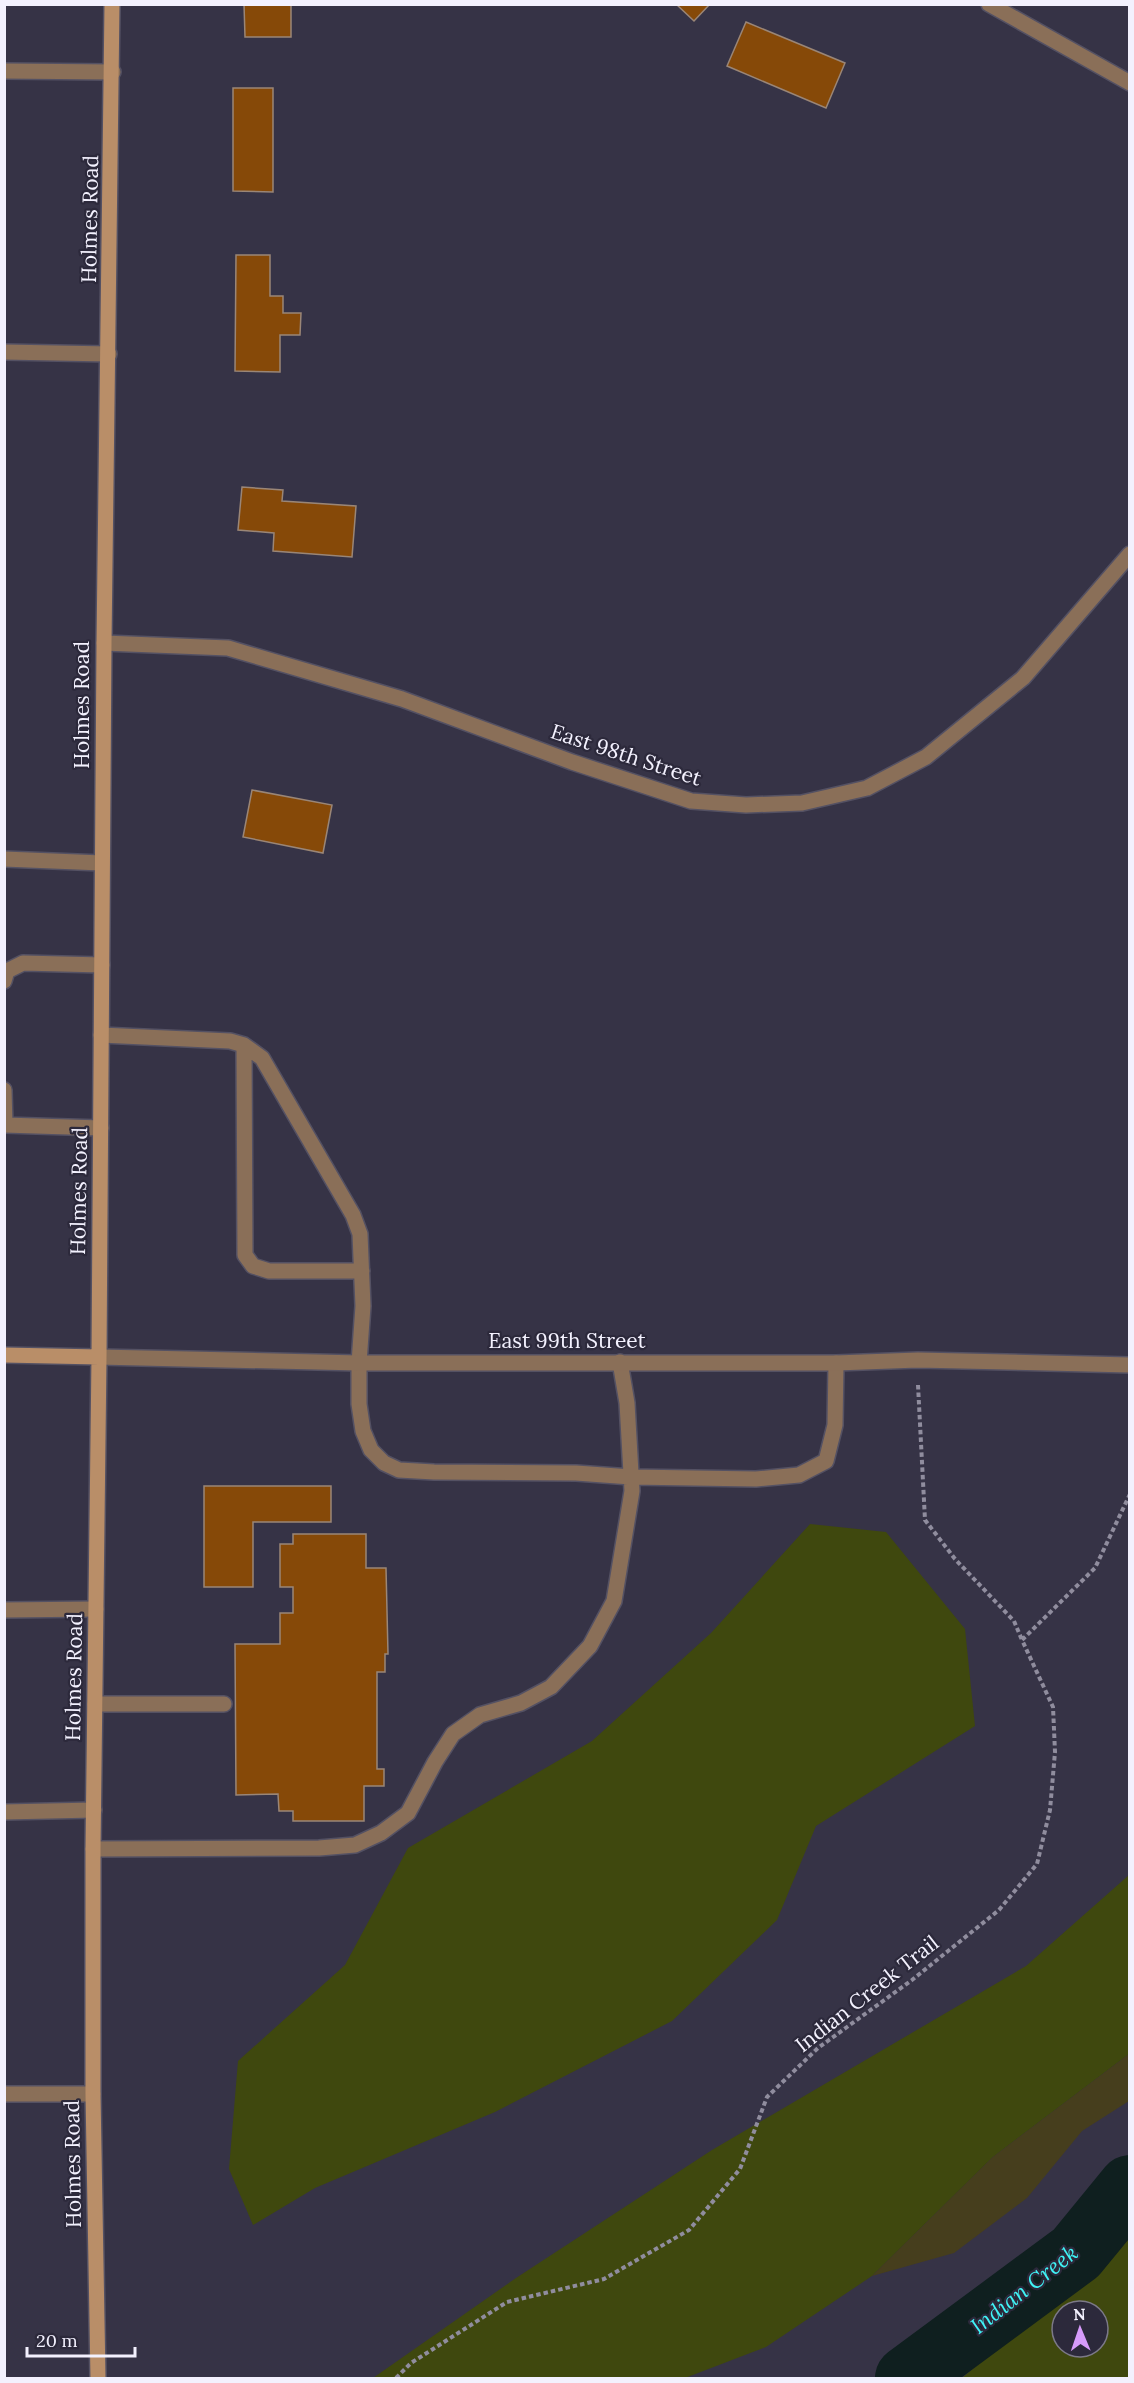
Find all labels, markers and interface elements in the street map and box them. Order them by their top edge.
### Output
street label: Holmes Road [75,155,104,283]
street label: Holmes Road [68,641,95,769]
street label: East 98th Street [547,717,706,792]
street label: Holmes Road [64,1127,93,1255]
street label: East 99th Street [488,1327,647,1354]
street label: Holmes Road [59,1613,88,1741]
street label: Indian Creek Trail [790,1929,944,2058]
street label: Holmes Road [58,2100,87,2228]
water label: Indian Creek [965,2238,1083,2340]
north arrow [1050,2299,1110,2359]
text: N [1073,2304,1086,2324]
scale bar [27,2320,135,2358]
text: 20 m [36,2329,78,2352]

